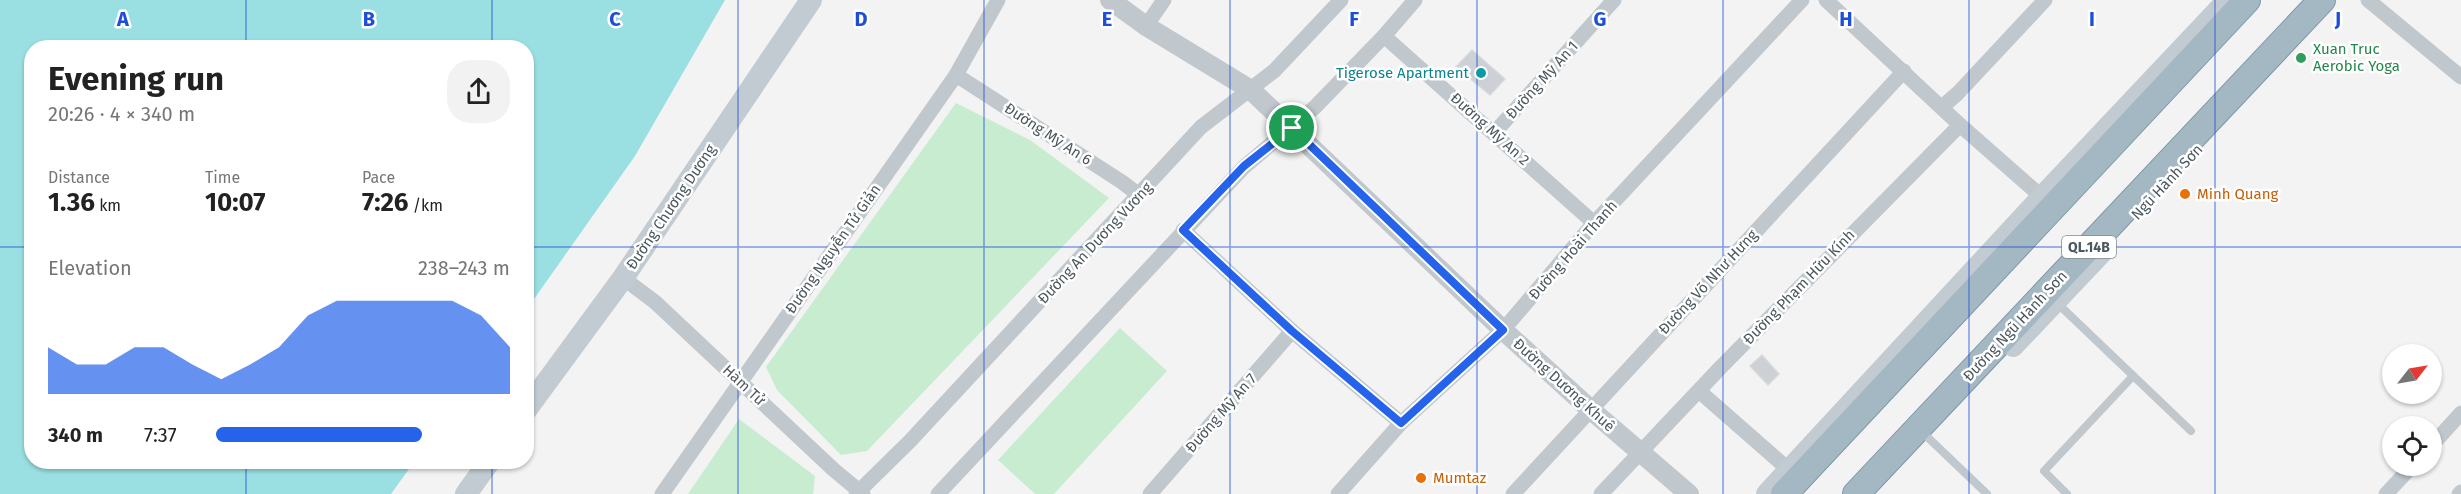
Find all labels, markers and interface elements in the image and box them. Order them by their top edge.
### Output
text: A [116,7,130,31]
text: B [363,7,375,31]
text: C [609,7,621,31]
text: D [854,7,868,31]
text: E [1102,7,1112,31]
text: F [1349,7,1359,31]
text: G [1594,7,1606,31]
text: H [1839,7,1853,31]
text: I [2089,7,2095,31]
text: J [2334,7,2341,31]
street label: Đường Mỹ An 1 [1502,37,1582,123]
place label: Xuan Truc Aerobic Yoga [2313,40,2400,75]
marker: Xuan Truc Aerobic Yoga [2294,51,2308,65]
text: Evening run [48,59,224,99]
button: share [447,60,510,123]
place label: Tigerose Apartment [1336,64,1470,82]
marker: Tigerose Apartment [1474,66,1488,80]
street label: Đường Mỹ An 2 [1447,89,1533,169]
street label: Đường Mỹ An 6 [1001,99,1095,169]
text: 20:26 · 4 × 340 m [48,102,195,126]
pin [1266,102,1317,153]
icon: arrive [1275,111,1308,144]
street label: Đường Chương Dương [622,141,720,273]
street label: Ngũ Hành Sơn [2128,141,2206,223]
text: Distance [48,168,110,187]
text: Time [205,168,240,187]
text: Pace [362,168,395,187]
street label: Đường An Dương Vương [1034,178,1156,307]
street label: Đường Nguyễn Tử Giản [782,181,884,317]
place label: Minh Quang [2197,185,2279,203]
text: 1.36 [48,187,95,218]
text: 10:07 [205,187,265,218]
text: 7:26 [362,187,409,218]
marker: Minh Quang [2178,187,2192,201]
text: km [95,196,121,215]
text: /km [409,196,443,215]
street label: Đường Hoài Thanh [1525,197,1621,303]
street label: Đường Võ Như Hưng [1655,226,1761,338]
street label: Đường Phạm Hữu Kính [1739,226,1859,348]
road number: QL.14B [2062,236,2116,258]
text: Elevation [48,256,132,280]
text: 238–243 m [418,256,510,280]
street label: Đường Ngũ Hành Sơn [1959,267,2071,385]
street label: Đường Dương Khuê [1510,335,1618,435]
north arrow [2382,344,2442,404]
map controls [2382,344,2442,476]
street label: Hàm Tử [719,361,770,410]
street label: Đường Mỹ An 7 [1182,369,1261,456]
button: locate [2382,416,2442,476]
text: 340 m [48,423,103,447]
text: 7:37 [144,423,177,447]
place label: Mumtaz [1433,469,1487,487]
marker: Mumtaz [1414,471,1428,485]

